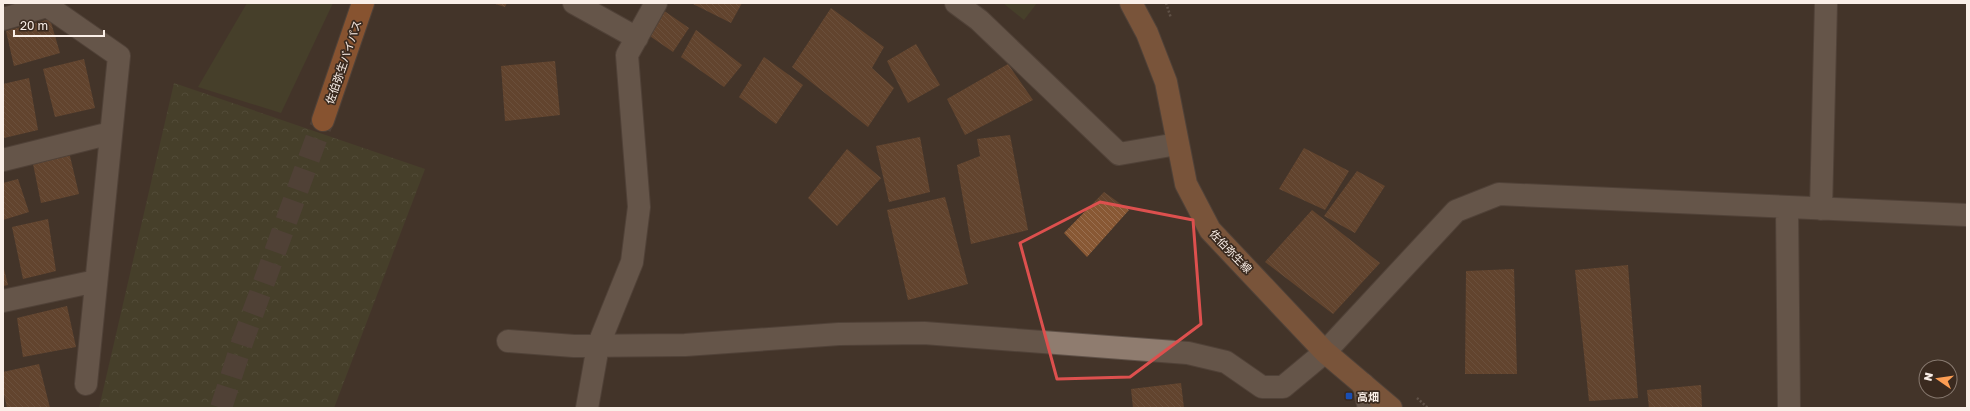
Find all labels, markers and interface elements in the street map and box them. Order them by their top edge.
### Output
scale bar [14,12,104,38]
text: 20 m [20,18,48,33]
street label: 佐伯弥生バイパス [323,18,363,106]
street label: 佐伯弥生線 [1207,227,1255,275]
north arrow [1918,359,1958,399]
text: N [1920,371,1935,382]
place label: 高畑 [1357,390,1379,403]
marker: 高畑 [1344,391,1354,401]

